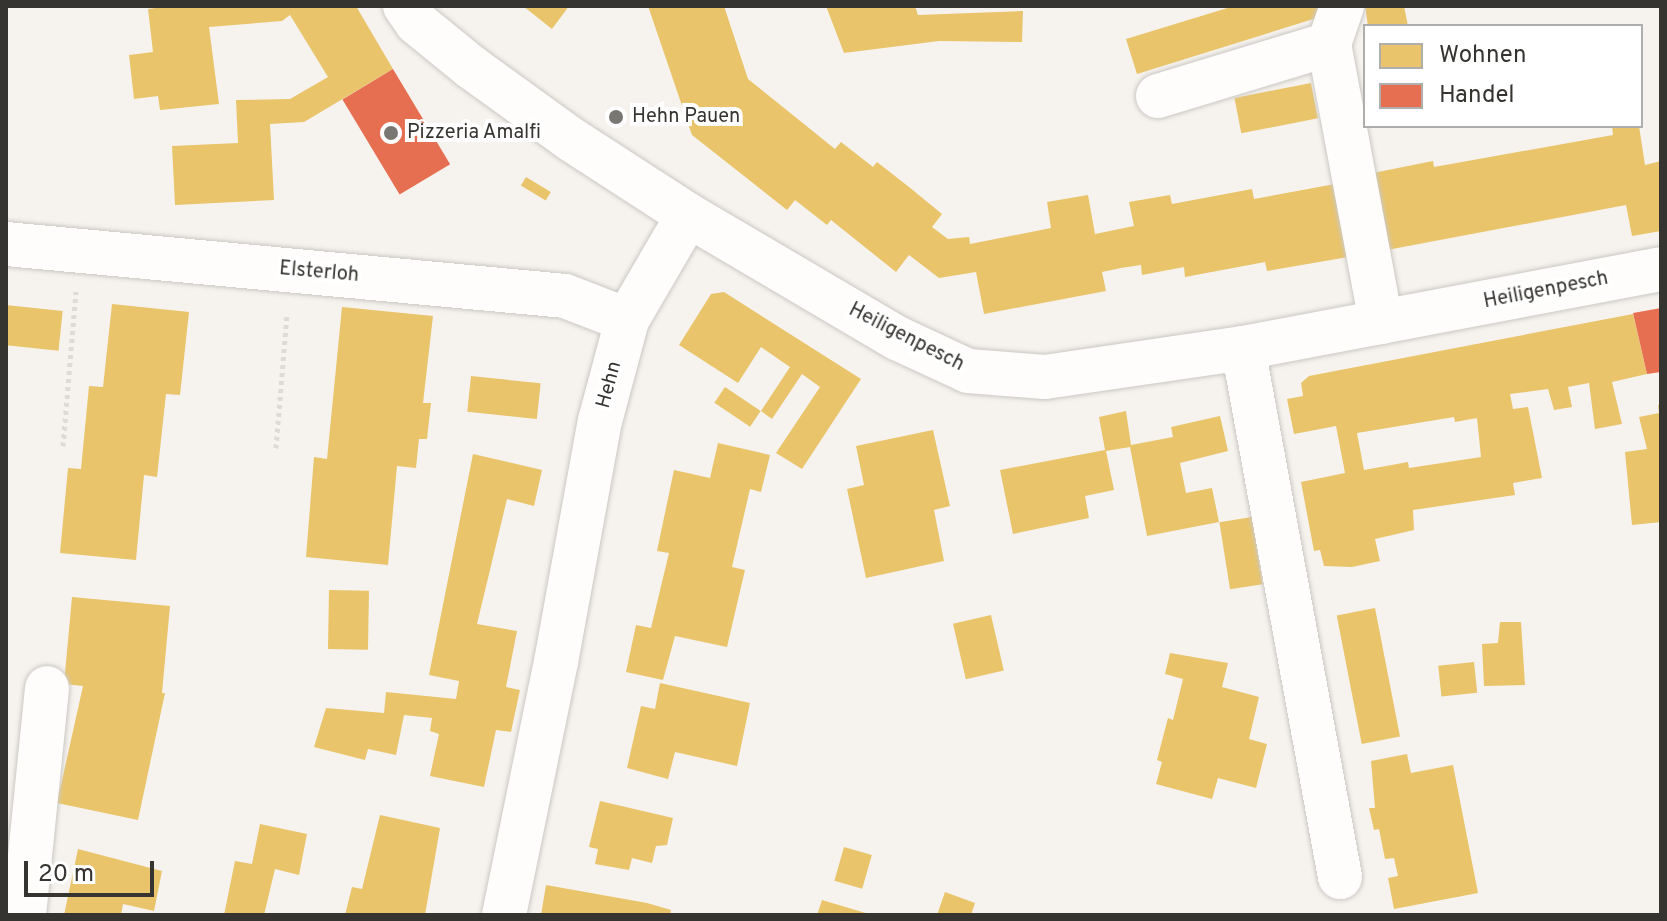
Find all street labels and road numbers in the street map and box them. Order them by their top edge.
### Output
street label: Elsterloh [278,258,360,288]
street label: Heiligenpesch [1482,267,1610,315]
street label: Heiligenpesch [844,299,968,377]
street label: Hehn [592,359,628,411]

